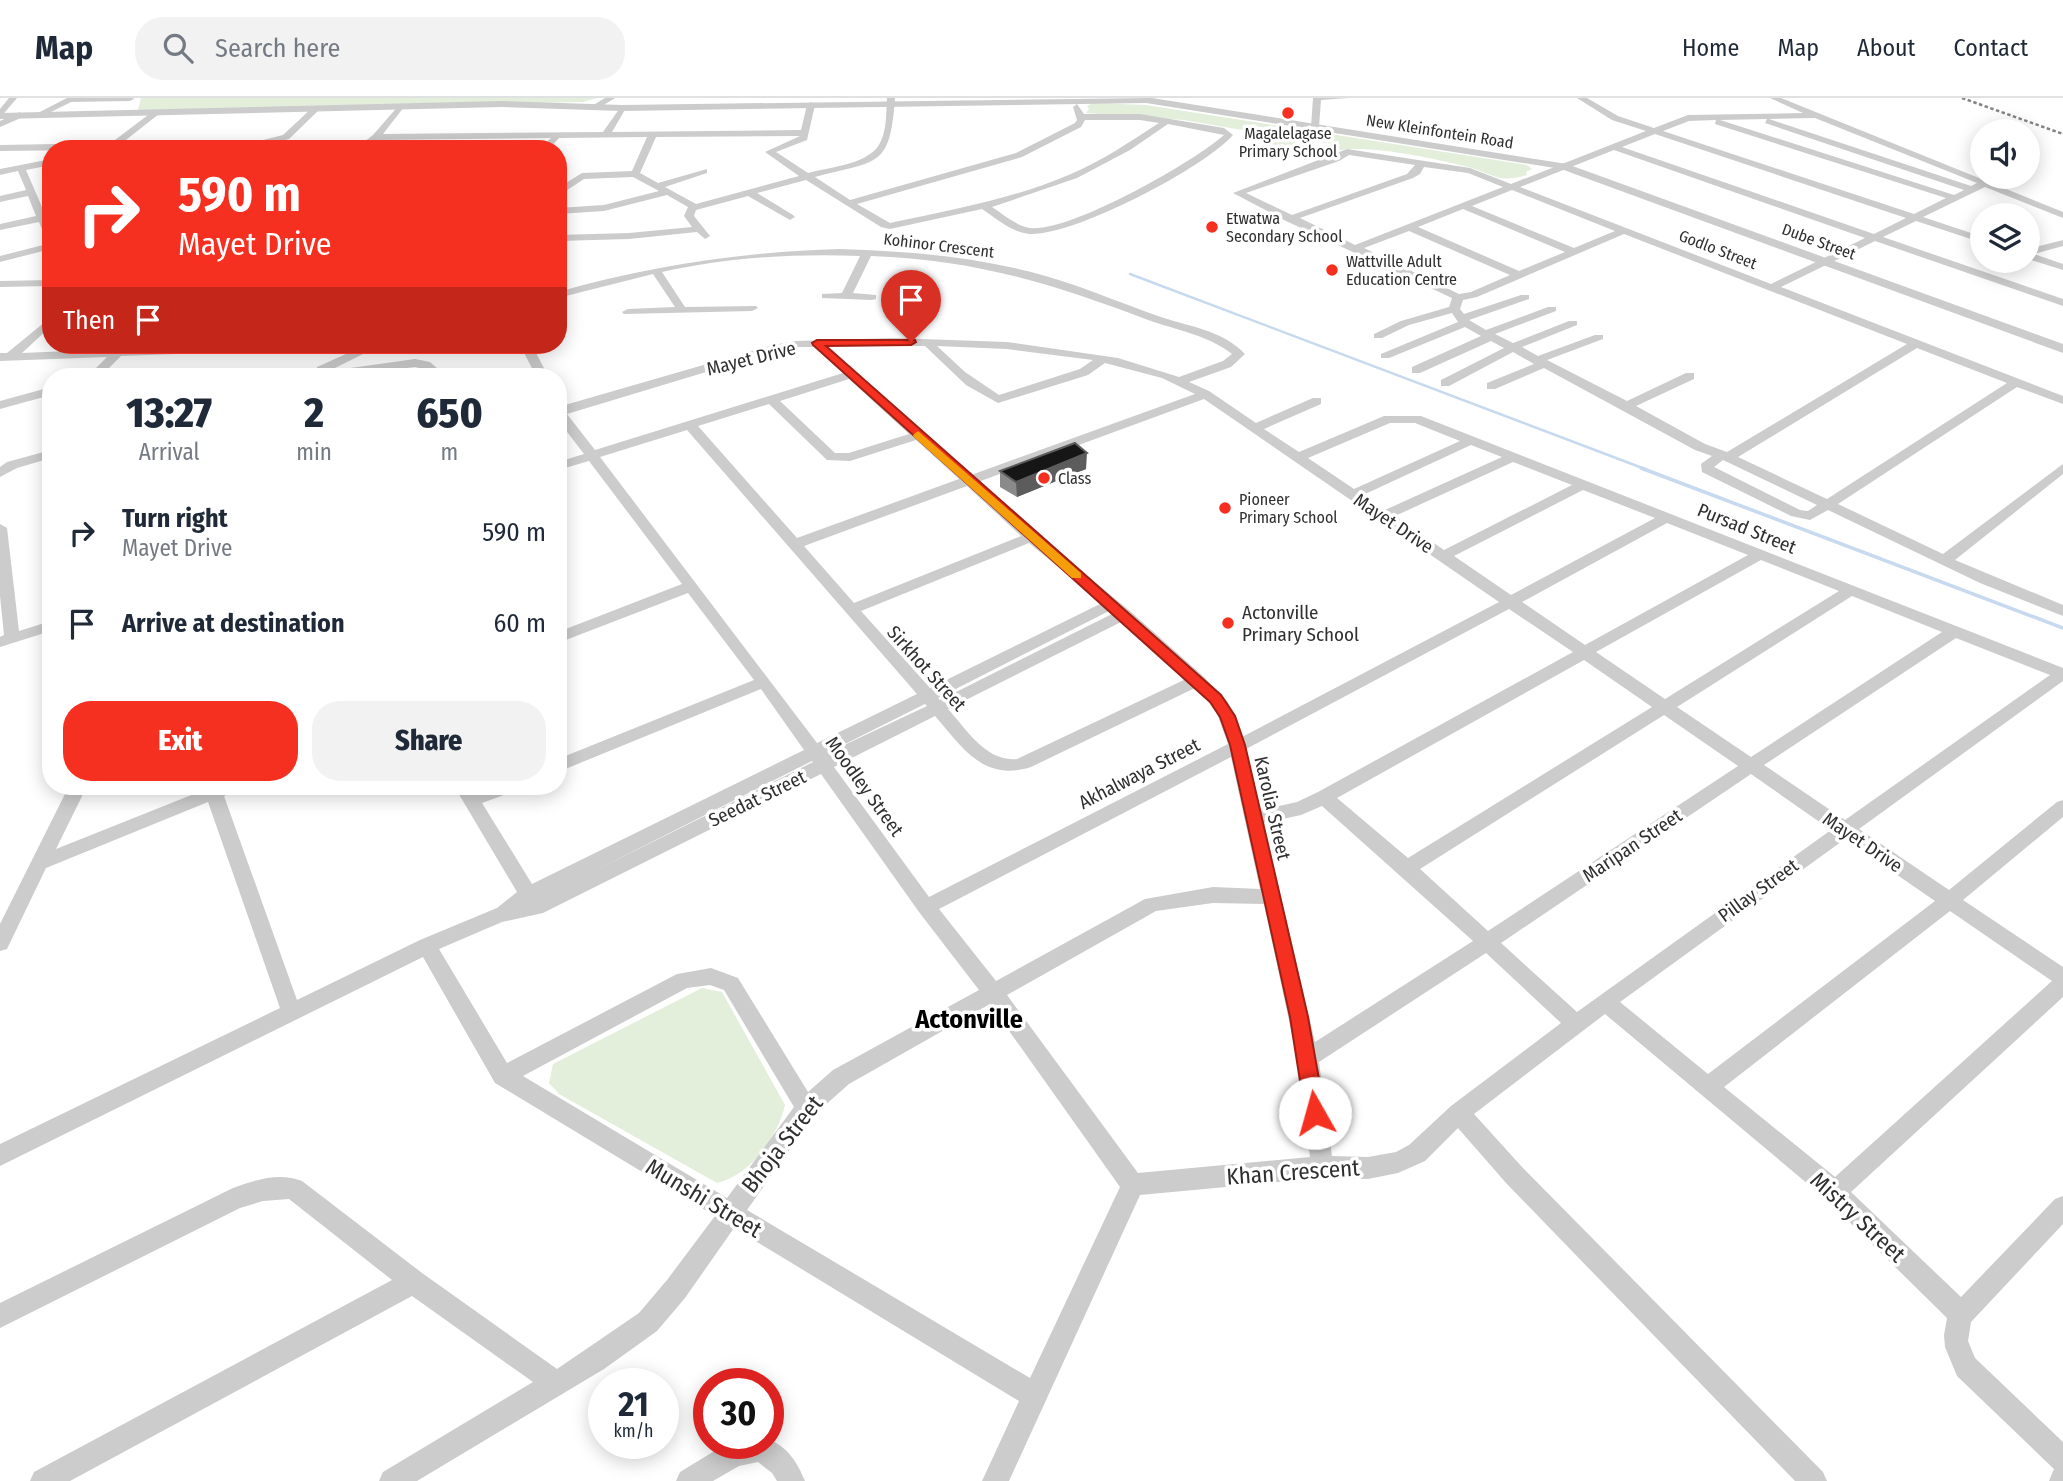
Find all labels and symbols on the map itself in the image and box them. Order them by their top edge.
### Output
marker: Magalelagase Primary School [1280,105,1296,121]
street label: New Kleinfontein Road [1365,110,1515,153]
place label: Magalelagase Primary School [1239,124,1337,161]
place label: Etwatwa Secondary School [1226,209,1342,246]
marker: Etwatwa Secondary School [1204,219,1220,235]
street label: Dube Street [1779,219,1859,264]
street label: Godlo Street [1676,226,1760,273]
street label: Kohinor Crescent [883,229,996,262]
place label: Wattville Adult Education Centre [1346,252,1457,289]
marker: Wattville Adult Education Centre [1324,262,1340,278]
pin [881,270,941,342]
street label: Mayet Drive [704,336,798,381]
place label: Class [1058,469,1092,488]
marker: Class [1036,470,1052,486]
street label: Mayet Drive [1349,488,1438,558]
place label: Pioneer Primary School [1239,490,1338,527]
street label: Pursad Street [1694,498,1800,559]
marker: Pioneer Primary School [1217,500,1233,516]
place label: Actonville Primary School [1242,601,1359,646]
marker: Actonville Primary School [1220,615,1236,631]
street label: Sirkhot Street [882,621,972,716]
street label: Moodley Street [821,732,909,841]
street label: Akhalwaya Street [1075,733,1204,814]
street label: Karolia Street [1249,754,1296,863]
street label: Seedat Street [705,765,810,832]
street label: Maripan Street [1578,803,1687,887]
street label: Mayet Drive [1818,807,1907,877]
street label: Pillay Street [1714,853,1803,927]
district label: Actonville [914,1004,1023,1035]
position arrow [1278,1076,1352,1150]
street label: Bhoja Street [735,1089,829,1198]
street label: Munshi Street [641,1152,767,1244]
street label: Khan Crescent [1225,1153,1361,1191]
street label: Mistry Street [1805,1166,1912,1268]
speed limit sign: 30 [693,1368,784,1459]

